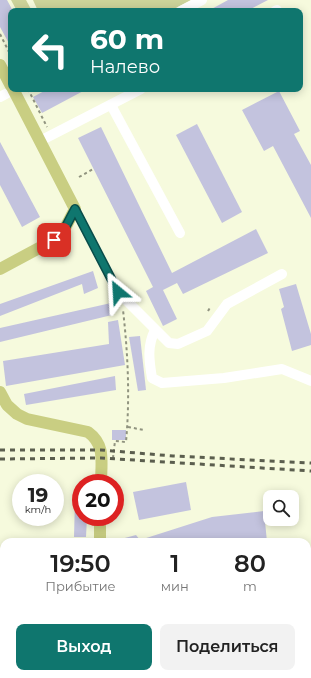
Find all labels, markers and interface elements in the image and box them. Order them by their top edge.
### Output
text: 60 m [90,22,164,56]
icon: left [24,24,76,76]
text: Налево [90,56,160,78]
pin [37,223,71,257]
icon: arrive [43,229,65,251]
position arrow [97,271,139,313]
speed limit sign: 20 [72,474,124,526]
text: 19 [28,483,48,507]
map controls [263,490,299,526]
button: search [263,490,299,526]
text: km/h [25,503,51,516]
text: 19:50 [50,549,111,578]
text: 1 [170,549,179,578]
text: 80 [234,549,266,578]
text: Прибытие [45,578,116,594]
text: мин [161,578,189,594]
text: m [243,578,257,594]
button: Выход [16,624,152,670]
button: Поделиться [160,624,295,670]

